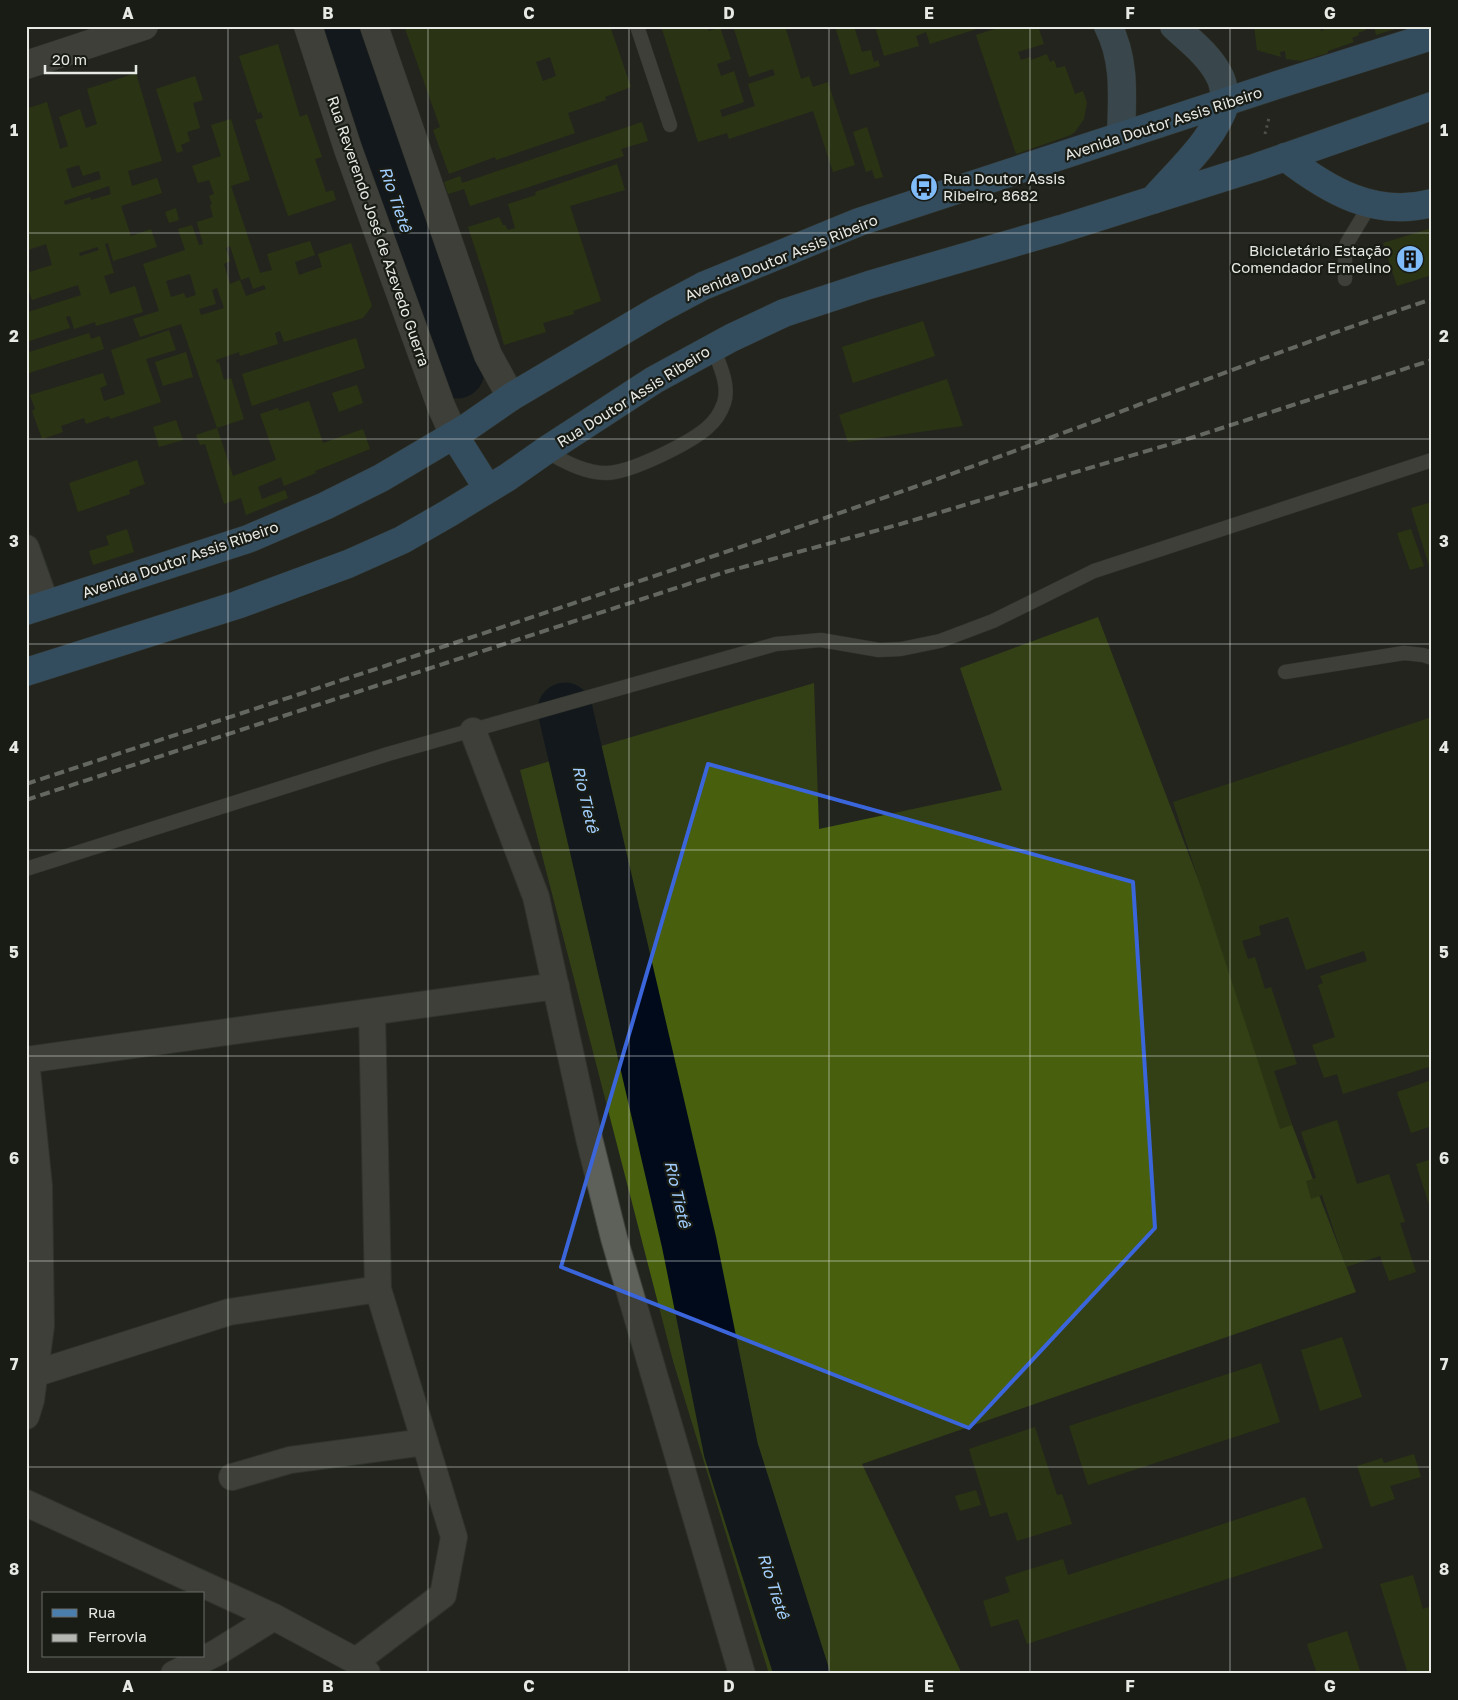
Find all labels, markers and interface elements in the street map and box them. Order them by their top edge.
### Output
text: A [122,3,134,23]
text: B [322,3,334,23]
text: C [523,3,535,23]
text: D [723,3,735,23]
text: E [924,3,934,23]
text: F [1125,3,1135,23]
text: G [1324,3,1336,23]
scale bar [45,42,136,74]
text: 20 m [52,50,87,68]
street label: Avenida Doutor Assis Ribeiro [1062,83,1264,163]
street label: Rua Reverendo José de Azevedo Guerra [324,93,434,369]
text: 1 [10,120,18,140]
text: 1 [1440,120,1448,140]
water label: Rio Tietê [375,164,417,236]
place label: Rua Doutor Assis Ribeiro, 8682 [943,169,1065,204]
bus stop icon: Rua Doutor Assis Ribeiro, 8682 [909,172,939,202]
street label: Avenida Doutor Assis Ribeiro [682,210,880,304]
place label: Bicicletário Estação Comendador Ermelino [1231,241,1391,276]
building icon: Bicicletário Estação Comendador Ermelino [1395,244,1425,274]
text: 2 [9,326,19,346]
text: 2 [1439,326,1449,346]
street label: Rua Doutor Assis Ribeiro [553,342,713,450]
street label: Avenida Doutor Assis Ribeiro [80,517,280,601]
text: 3 [9,531,19,551]
text: 3 [1439,531,1449,551]
text: 4 [9,737,19,757]
text: 4 [1439,737,1449,757]
water label: Rio Tietê [569,764,604,836]
text: 5 [9,942,19,962]
text: 5 [1439,942,1449,962]
text: 6 [9,1148,19,1168]
text: 6 [1439,1148,1449,1168]
water label: Rio Tietê [661,1159,696,1231]
text: 7 [10,1354,19,1374]
text: 7 [1440,1354,1449,1374]
water label: Rio Tietê [754,1551,795,1623]
text: 8 [9,1559,19,1579]
text: 8 [1439,1559,1449,1579]
legend [42,1592,205,1658]
text: Rua [88,1603,115,1621]
text: Ferrovia [88,1627,147,1645]
text: A [122,1676,134,1696]
text: B [322,1676,334,1696]
text: C [523,1676,535,1696]
text: D [723,1676,735,1696]
text: E [924,1676,934,1696]
text: F [1125,1676,1135,1696]
text: G [1324,1676,1336,1696]

